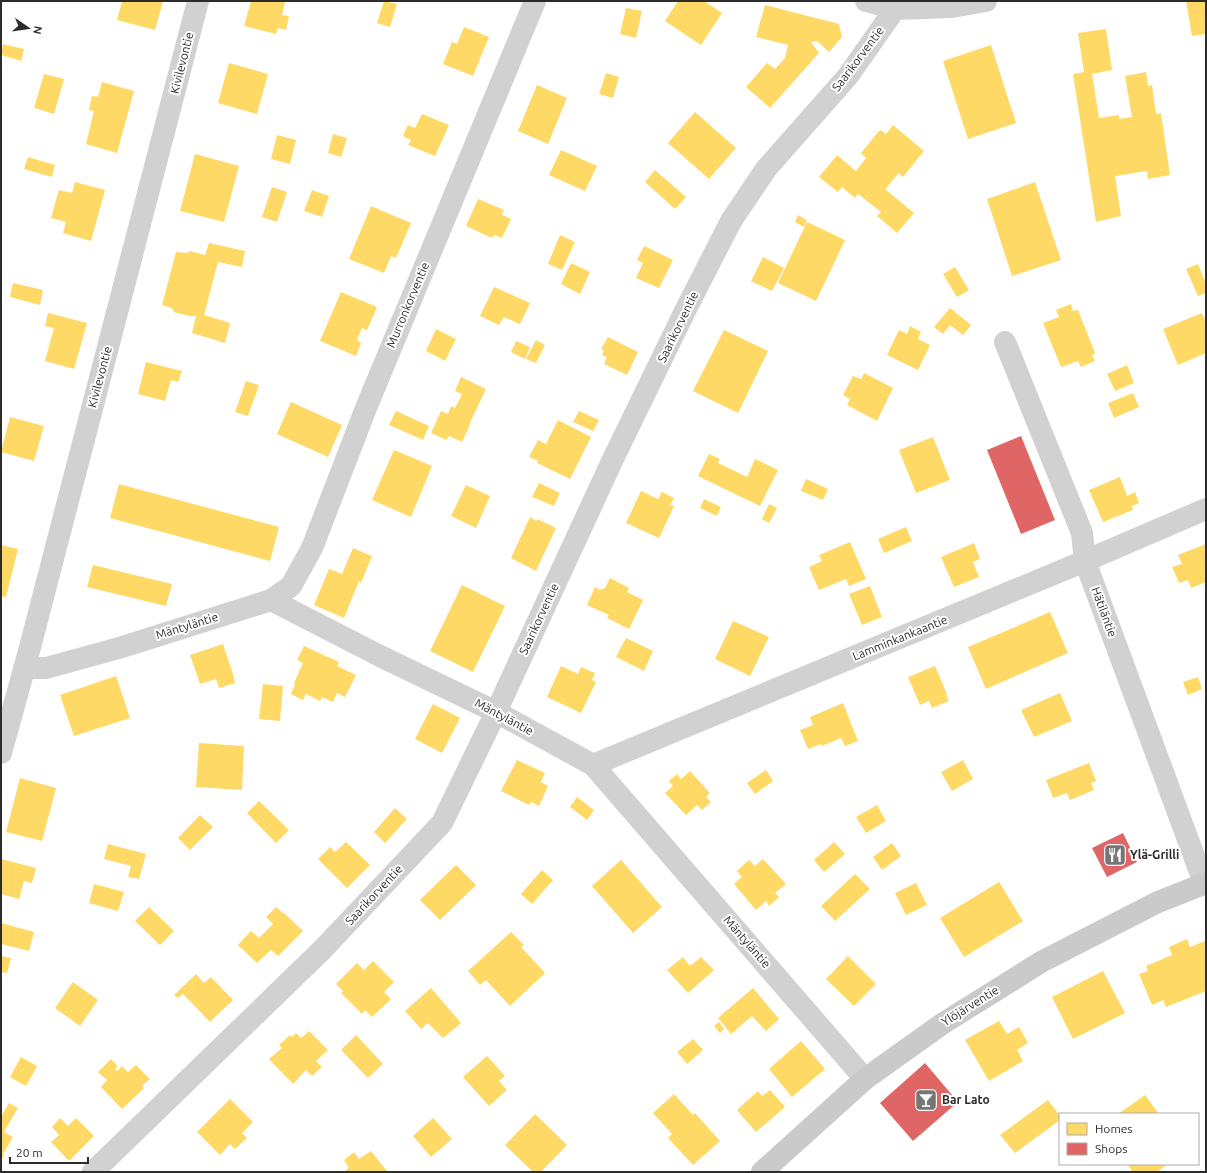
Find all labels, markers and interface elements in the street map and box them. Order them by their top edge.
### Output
north arrow [8,8,48,48]
street label: Saarikorventie [829,24,886,93]
text: N [31,25,45,36]
street label: Kivilevontie [168,31,195,95]
street label: Murronkorventie [384,260,431,349]
street label: Saarikorventie [655,289,700,364]
street label: Kivilevontie [85,345,114,409]
street label: Saarikorventie [516,581,561,657]
street label: Hätiläntie [1089,585,1120,639]
street label: Mäntyläntie [154,610,220,641]
street label: Lamminkankaantie [850,613,949,663]
street label: Mäntyläntie [473,696,536,737]
restaurant icon: Ylä-Grilli [1102,842,1128,868]
place label: Ylä-Grilli [1130,848,1179,861]
street label: Saarikorventie [343,862,405,927]
street label: Mäntyläntie [721,913,773,970]
street label: Ylöjärventie [939,983,1001,1028]
bar icon: Bar Lato [913,1087,939,1113]
place label: Bar Lato [942,1093,990,1106]
legend [1059,1113,1199,1165]
text: Homes [1095,1122,1133,1135]
scale bar [10,1139,88,1165]
text: Shops [1095,1142,1127,1155]
text: 20 m [16,1146,43,1159]

